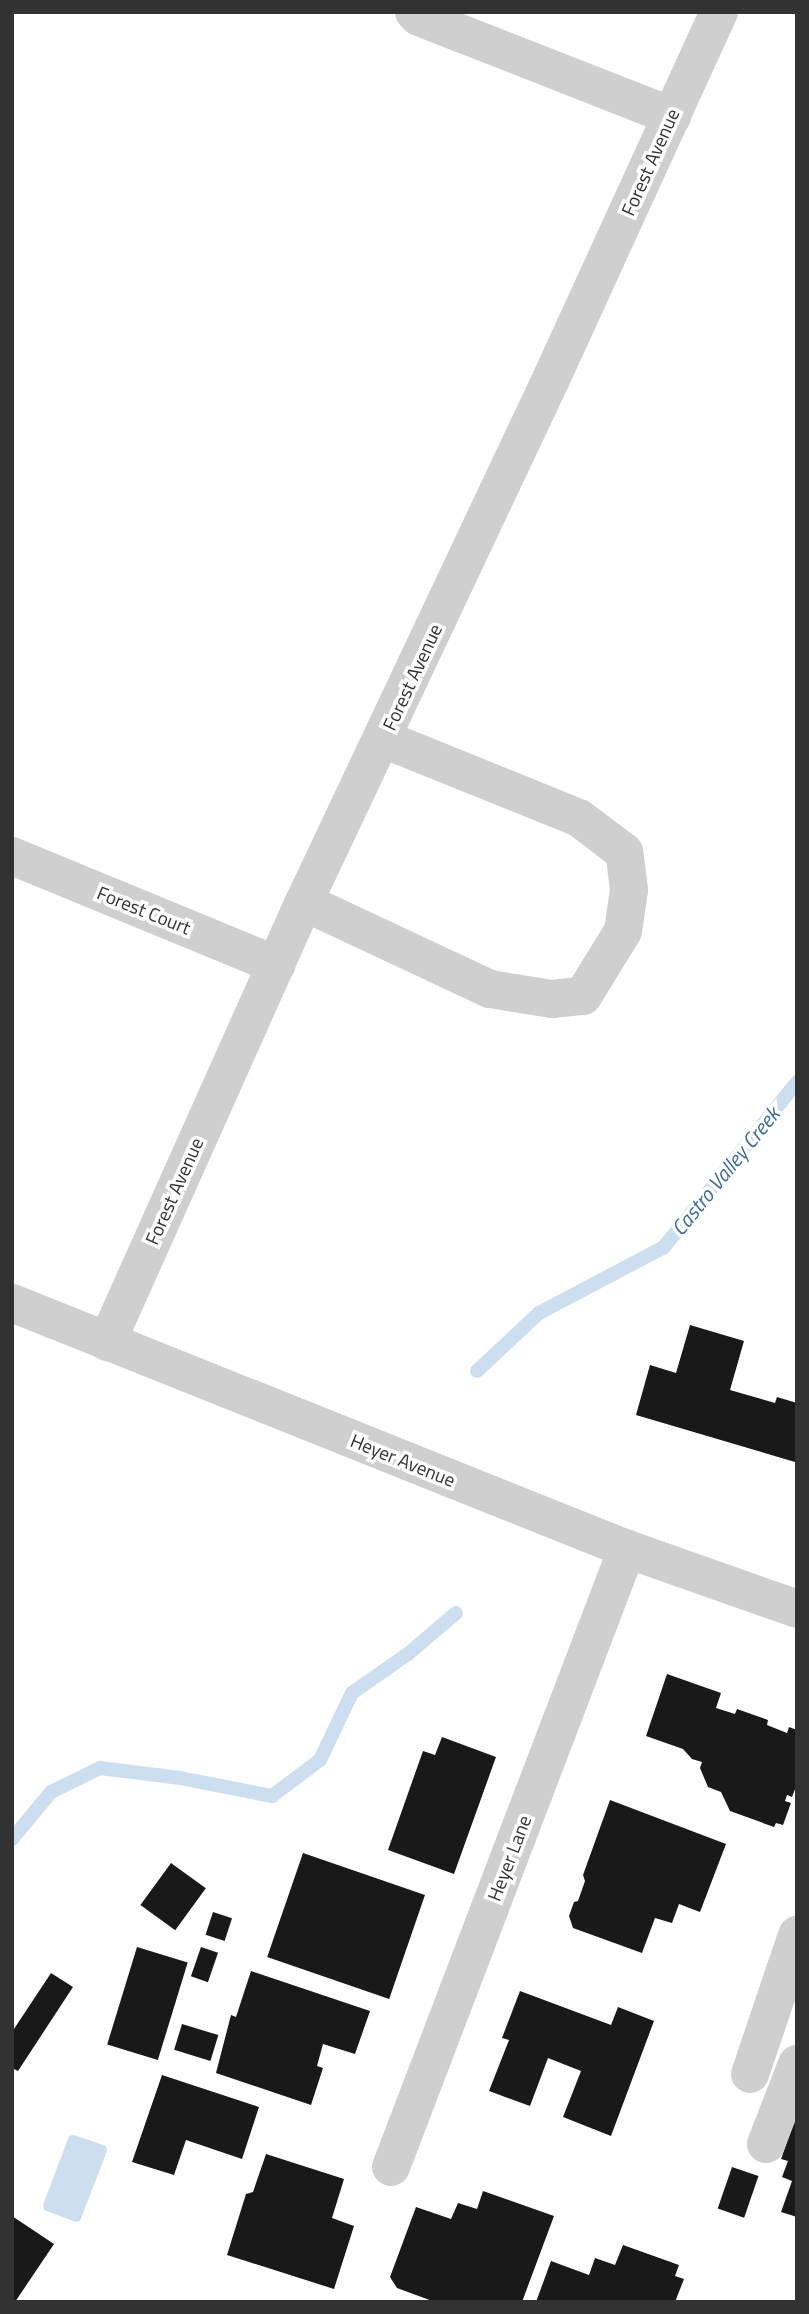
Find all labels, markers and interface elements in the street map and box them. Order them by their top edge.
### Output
street label: Forest Avenue [616,105,684,219]
street label: Forest Avenue [377,620,447,734]
street label: Forest Court [94,881,194,939]
water label: Castro Valley Creek [666,1102,784,1240]
street label: Forest Avenue [140,1134,208,1248]
street label: Heyer Avenue [347,1429,459,1491]
street label: Heyer Lane [482,1812,536,1904]

